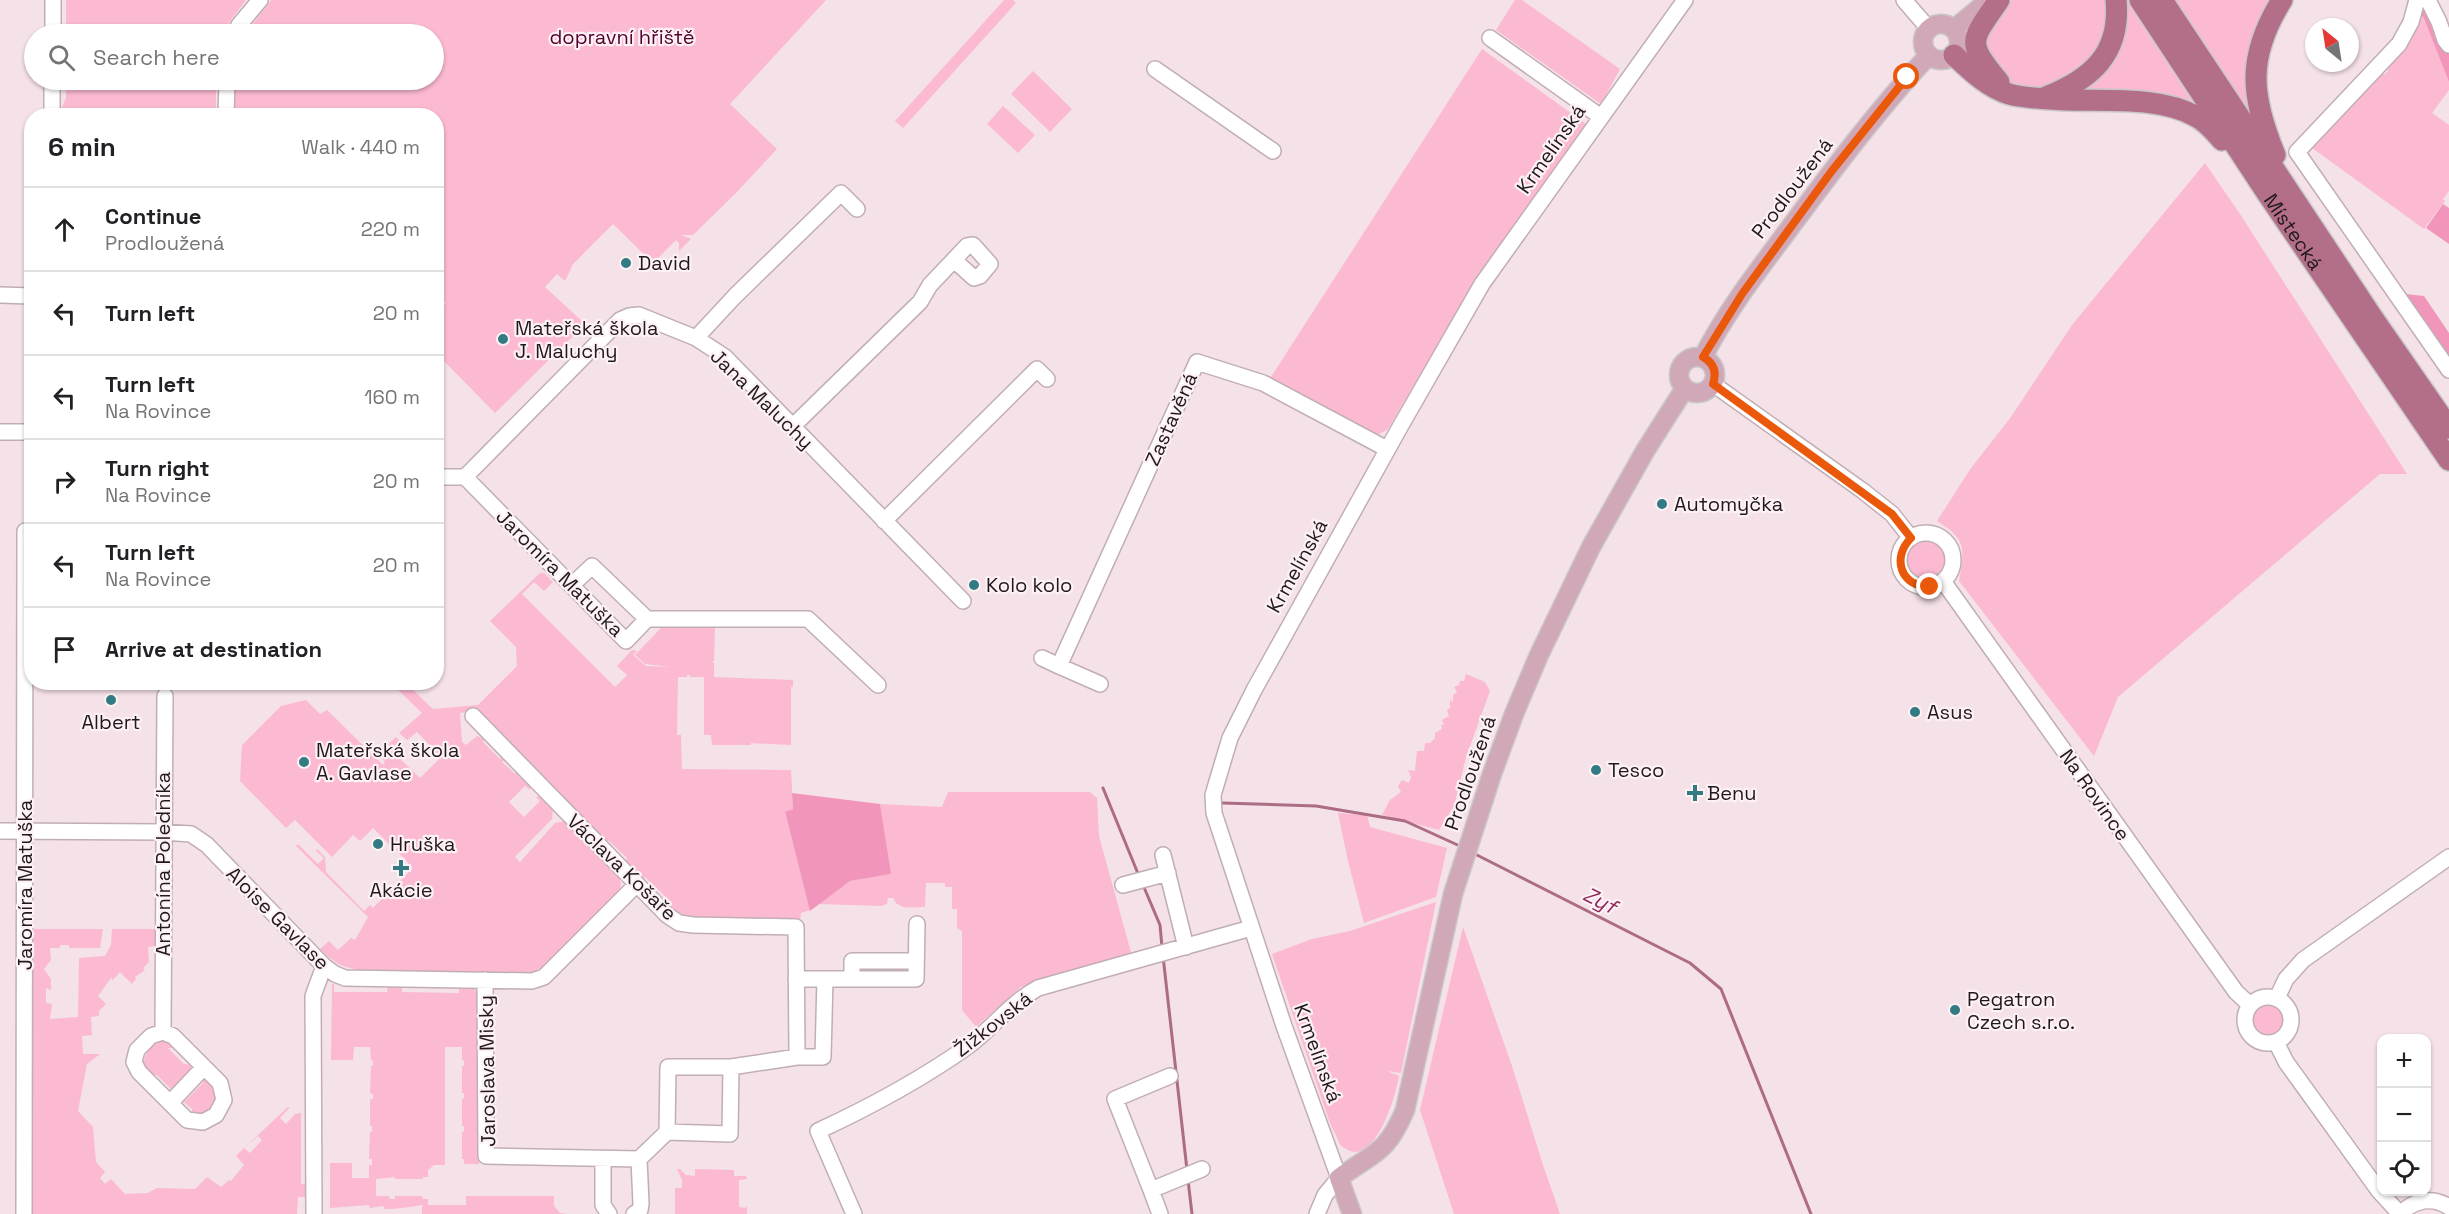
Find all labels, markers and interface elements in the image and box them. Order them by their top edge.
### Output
north arrow [2305,18,2359,72]
search box [24,24,444,90]
park label: dopravní hřiště [549,24,695,50]
icon: search [45,41,78,74]
text: Search here [93,43,220,71]
route start [1893,63,1919,89]
street label: Krmelínská [1511,99,1591,199]
text: 6 min [48,130,116,164]
street label: Prodloužená [1746,132,1838,244]
text: Walk · 440 m [301,134,420,160]
street label: Místecká [2258,188,2329,275]
text: Continue [105,202,201,230]
icon: ahead [48,213,81,246]
text: 220 m [361,216,420,242]
text: Prodloužená [105,230,225,256]
place label: David [638,250,691,276]
marker: David [619,256,633,270]
icon: left [48,297,81,330]
text: Turn left [105,299,195,327]
text: 20 m [373,300,420,326]
place label: Mateřská škola J. Maluchy [515,315,658,364]
marker: Mateřská škola J. Maluchy [496,332,510,346]
street label: Jana Maluchy [705,343,819,455]
street label: Zastavěná [1139,368,1203,470]
text: Turn left [105,370,195,398]
icon: left [48,381,81,414]
text: 160 m [364,384,420,410]
text: Na Rovince [105,398,211,424]
text: Turn right [105,454,210,482]
icon: right [48,465,81,498]
text: 20 m [373,468,420,494]
text: Na Rovince [105,482,211,508]
place label: Automyčka [1674,491,1783,517]
marker: Automyčka [1655,497,1669,511]
street label: Jaromíra Matuška [491,504,629,642]
street label: Krmelínská [1261,514,1333,618]
text: Turn left [105,538,195,566]
icon: left [48,549,81,582]
text: 20 m [373,552,420,578]
text: Na Rovince [105,566,211,592]
place label: Kolo kolo [986,572,1072,598]
route end [1916,573,1942,599]
marker: Kolo kolo [967,578,981,592]
icon: arrive [48,633,81,666]
text: Arrive at destination [105,635,322,663]
marker: Albert [104,693,118,707]
place label: Asus [1927,699,1973,725]
marker: Asus [1908,705,1922,719]
place label: Albert [82,709,140,735]
street label: Prodloužená [1438,712,1502,834]
place label: Mateřská škola A. Gavlase [316,737,459,786]
street label: Na Rovince [2054,744,2136,846]
marker: Mateřská škola A. Gavlase [297,755,311,769]
place label: Tesco [1608,757,1664,783]
marker: Tesco [1589,763,1603,777]
street label: Antonína Poledníka [150,772,176,956]
place label: Benu [1707,780,1756,806]
marker: Benu [1688,786,1702,800]
street label: Jaromíra Matuška [12,800,38,970]
street label: Václava Košaře [562,808,682,926]
place label: Hruška [390,831,455,857]
marker: Hruška [371,837,385,851]
street label: Aloise Gavlase [221,861,335,975]
marker: Akácie [394,861,408,875]
place label: Akácie [369,877,433,903]
water label: Zyf [1579,880,1624,921]
street label: Žižkovská [949,985,1037,1063]
place label: Pegatron Czech s.r.o. [1967,986,2075,1035]
street label: Jaroslava Misky [473,995,501,1147]
street label: Krmelínská [1288,1000,1348,1106]
marker: Pegatron Czech s.r.o. [1948,1003,1962,1017]
map controls [2377,1034,2431,1196]
button: + [2377,1034,2431,1088]
button: − [2377,1088,2431,1142]
button: locate [2377,1142,2431,1196]

